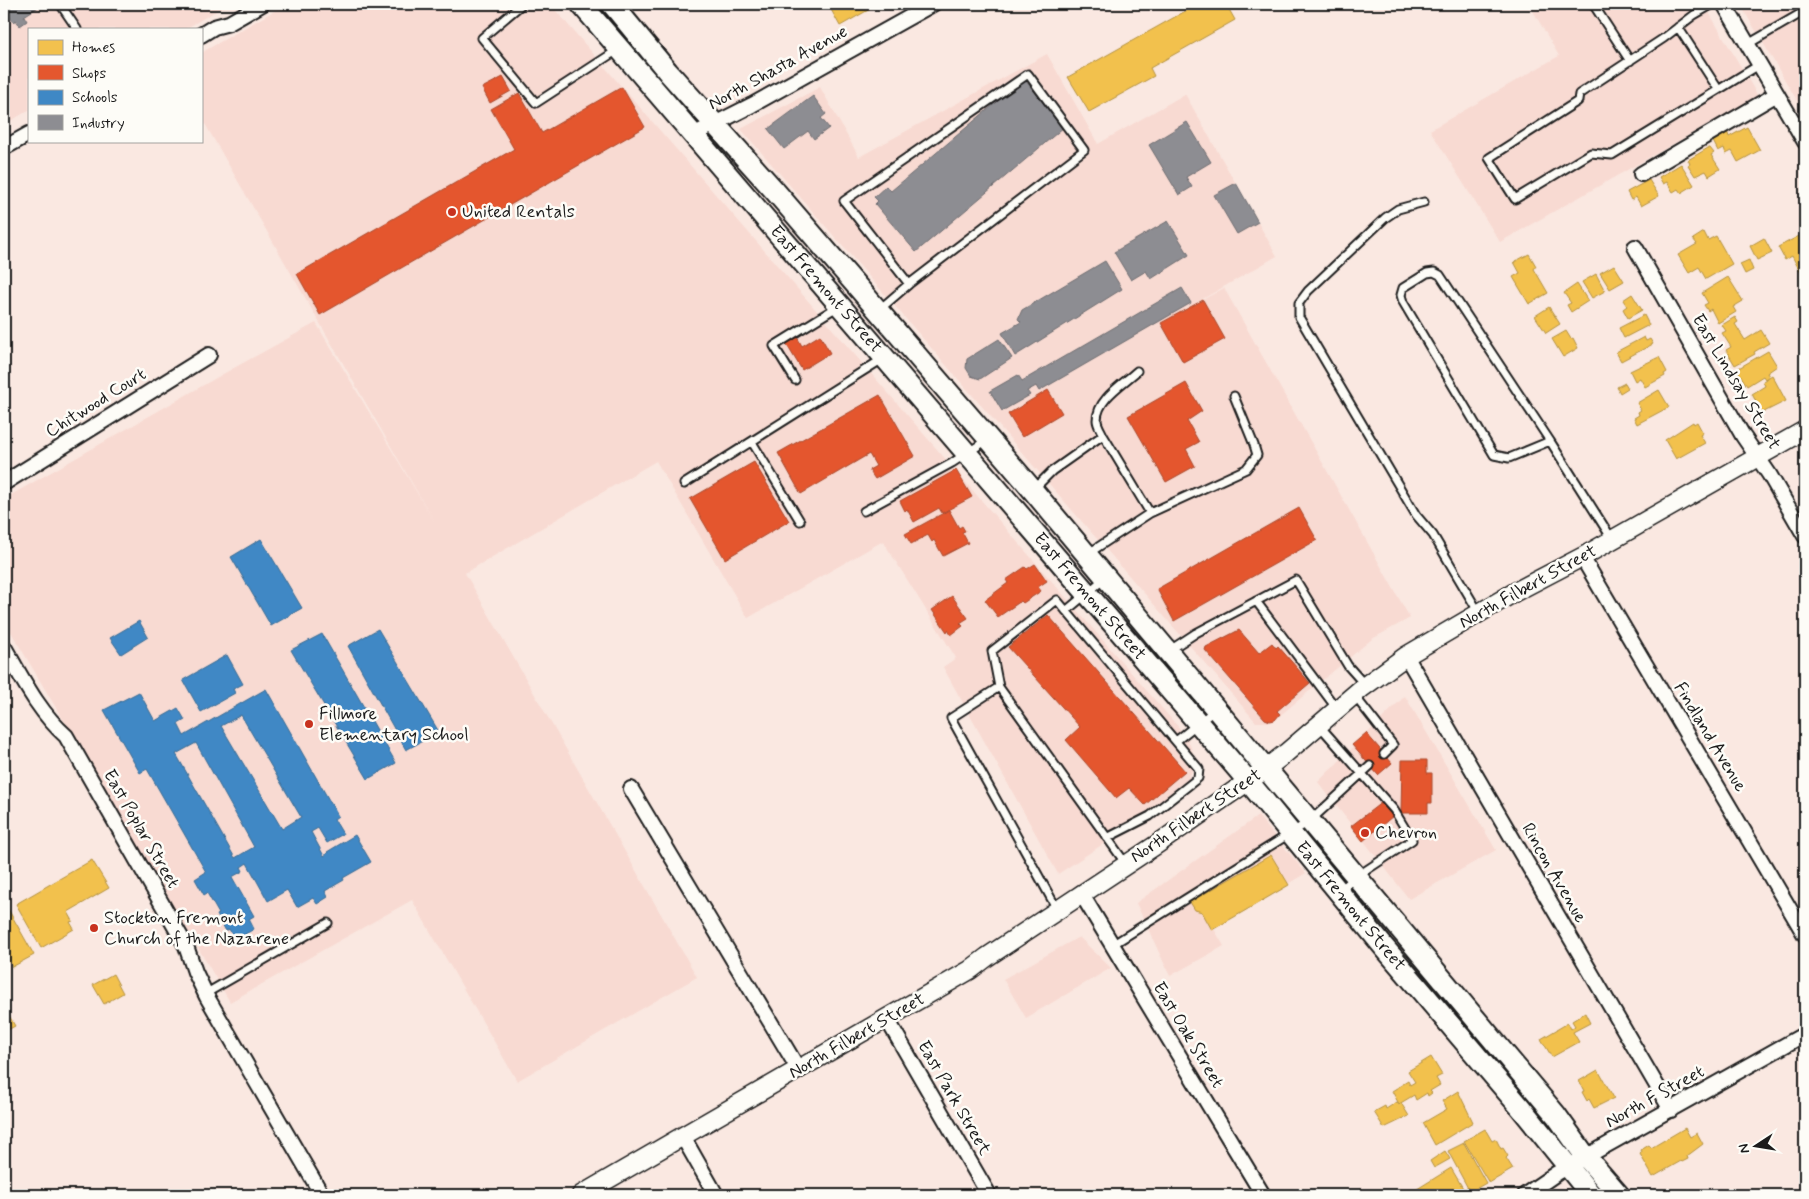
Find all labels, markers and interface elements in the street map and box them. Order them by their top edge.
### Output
street label: North Shasta Avenue [704,20,852,116]
legend [28,28,202,142]
text: Homes [72,38,115,58]
text: Shops [72,64,107,84]
text: Schools [72,88,118,108]
text: Industry [72,114,125,134]
place label: United Rentals [462,200,575,224]
marker: United Rentals [446,206,458,218]
street label: East Fremont Street [764,220,888,358]
street label: East Lindsay Street [1686,310,1786,454]
street label: Chitwood Court [41,362,151,444]
street label: East Fremont Street [1028,528,1151,666]
street label: North Filbert Street [1455,539,1601,635]
street label: Findland Avenue [1668,678,1752,796]
place label: Fillmore Elementary School [319,702,469,747]
marker: Fillmore Elementary School [303,718,315,730]
street label: North Filbert Street [1126,763,1266,869]
street label: East Poplar Street [97,765,185,893]
street label: Rincon Avenue [1516,819,1592,927]
place label: Chevron [1375,821,1437,845]
marker: Chevron [1359,827,1371,839]
street label: East Fremont Street [1290,836,1411,976]
place label: Stockton Fremont Church of the Nazarene [104,906,289,951]
marker: Stockton Fremont Church of the Nazarene [88,922,100,934]
street label: East Oak Street [1147,977,1229,1093]
street label: North Filbert Street [785,987,929,1085]
street label: East Park Street [911,1036,997,1160]
street label: North F Street [1601,1060,1709,1134]
north arrow [1732,1122,1782,1172]
text: N [1734,1142,1754,1155]

